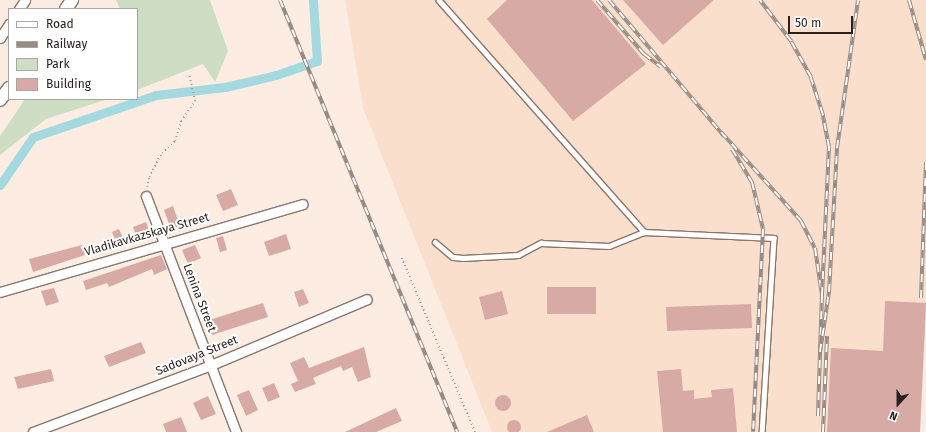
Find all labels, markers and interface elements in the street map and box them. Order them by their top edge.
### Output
legend [8,8,138,100]
scale bar [790,8,855,34]
text: 50 m [795,16,821,30]
text: Road [46,17,74,31]
text: Railway [46,37,87,51]
text: Park [46,57,70,71]
text: Building [46,77,91,91]
street label: Vladikavkazskaya Street [83,210,211,260]
street label: Lenina Street [179,262,219,334]
street label: Sadovaya Street [154,333,240,379]
north arrow [878,384,918,424]
text: N [888,408,899,423]

